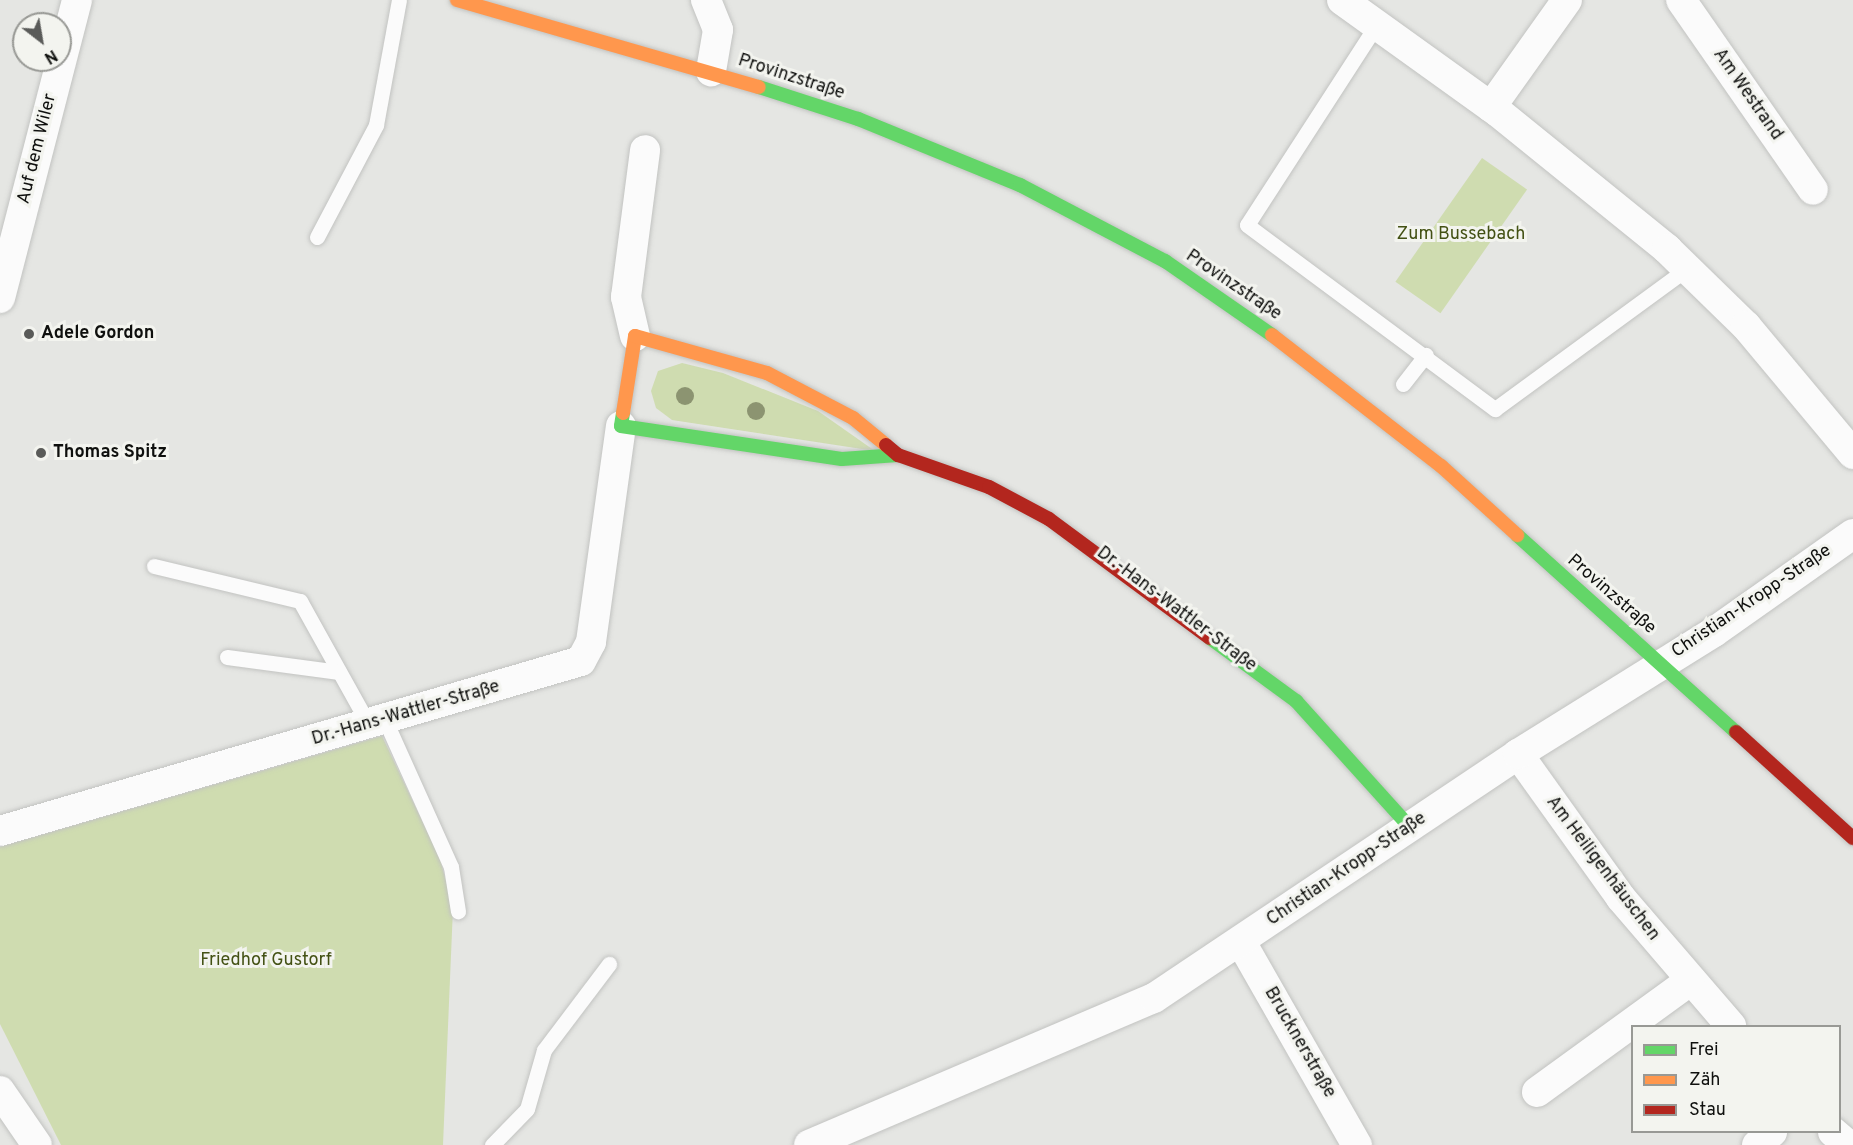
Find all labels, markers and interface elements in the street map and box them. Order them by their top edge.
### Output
north arrow [12,12,72,72]
text: N [40,44,60,67]
street label: Am Westrand [1707,45,1787,145]
street label: Provinzstraße [735,51,847,105]
street label: Auf dem Wiler [14,91,62,207]
park label: Zum Bussebach [1397,224,1525,246]
street label: Provinzstraße [1181,246,1285,326]
place label: Adele Gordon [41,323,154,345]
marker: Adele Gordon [22,327,36,341]
place label: Thomas Spitz [53,442,167,464]
marker: Thomas Spitz [34,446,48,460]
street label: Christian-Kropp-Straße [1668,541,1836,663]
street label: Dr.-Hans-Wattler-Straße [1092,543,1260,677]
street label: Provinzstraße [1562,551,1660,639]
street label: Dr.-Hans-Wattler-Straße [310,677,502,751]
street label: Am Heiligenhäuschen [1541,792,1663,946]
street label: Christian-Kropp-Straße [1263,809,1431,931]
park label: Friedhof Gustorf [200,950,332,972]
street label: Brucknerstraße [1259,984,1339,1102]
legend [1631,1025,1841,1133]
text: Frei [1689,1039,1719,1062]
text: Zäh [1689,1069,1720,1092]
text: Stau [1689,1099,1726,1122]

